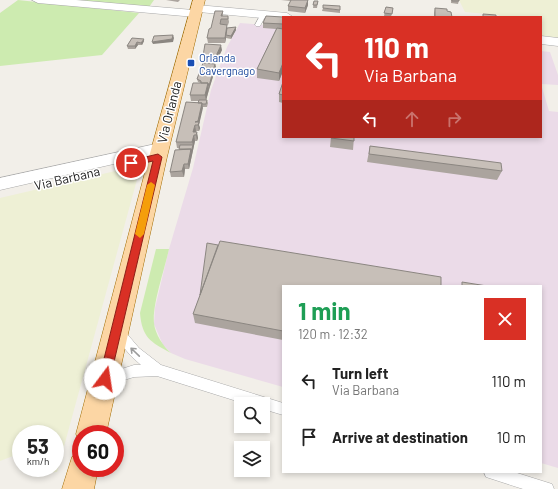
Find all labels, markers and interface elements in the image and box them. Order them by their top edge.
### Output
text: 110 m [364,30,429,64]
icon: left [298,32,350,84]
place label: Orlanda Cavergnago [199,51,255,77]
marker: Orlanda Cavergnago [186,58,196,68]
text: Via Barbana [364,64,457,86]
street label: Via Orlanda [154,79,184,145]
icon: left [359,108,381,130]
icon: ahead [401,108,423,130]
icon: right [443,108,465,130]
pin [114,146,148,180]
icon: arrive [120,152,142,174]
street label: Via Barbana [33,163,101,193]
text: 1 min [298,296,351,325]
button: close [484,298,526,340]
text: 120 m · 12:32 [298,326,368,342]
one-way arrow [130,347,140,357]
position arrow [84,358,126,400]
text: Turn left [332,364,388,382]
icon: left [298,370,320,392]
text: 110 m [492,372,526,390]
text: Via Barbana [332,382,399,398]
map controls [234,397,270,477]
button: search [234,397,270,433]
speed limit sign: 60 [72,425,124,477]
icon: arrive [298,426,320,448]
text: Arrive at destination [332,428,468,446]
text: 10 m [497,428,526,446]
text: 53 [27,434,49,458]
button: layers [234,441,270,477]
text: km/h [27,455,49,467]

